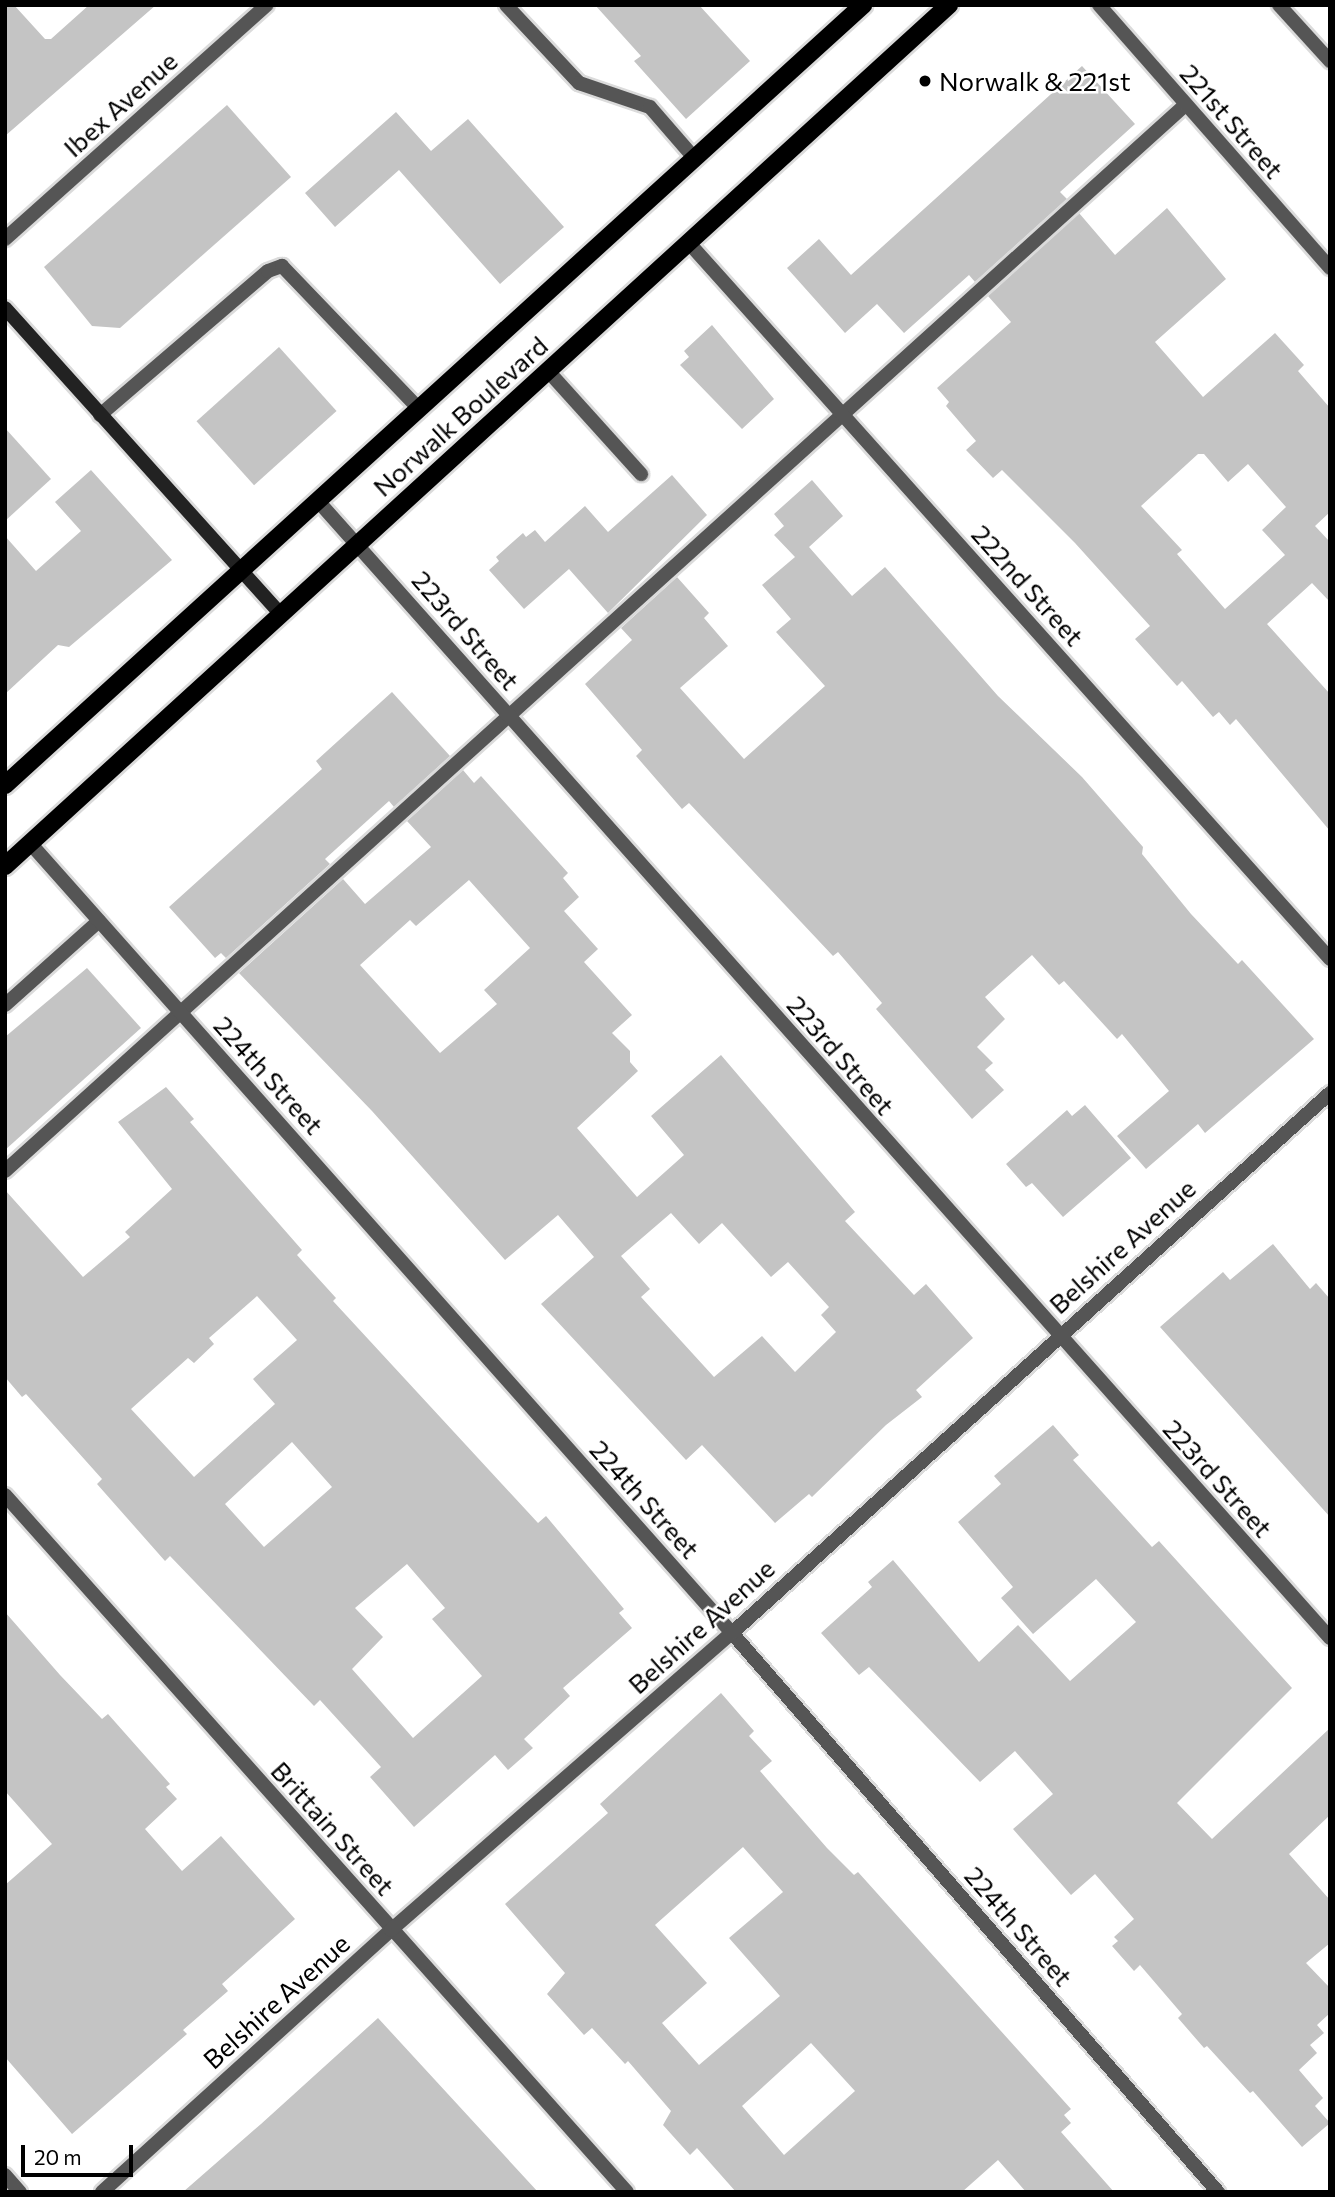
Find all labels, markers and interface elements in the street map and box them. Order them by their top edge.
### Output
street label: Ibex Avenue [57,45,183,163]
street label: 221st Street [1174,58,1290,184]
place label: Norwalk & 221st [939,65,1131,97]
marker: Norwalk & 221st [917,73,933,89]
street label: Norwalk Boulevard [366,330,554,502]
street label: 222nd Street [966,518,1090,652]
street label: 223rd Street [406,564,526,696]
street label: 223rd Street [781,989,901,1121]
street label: 224th Street [208,1010,330,1140]
street label: Belshire Avenue [1043,1172,1201,1320]
street label: 223rd Street [1157,1413,1279,1543]
street label: 224th Street [584,1434,706,1564]
street label: Belshire Avenue [622,1552,780,1700]
street label: Brittain Street [265,1755,401,1901]
street label: 224th Street [959,1860,1079,1992]
street label: Belshire Avenue [197,1927,355,2075]
scale bar [24,2130,136,2174]
text: 20 m [34,2144,82,2169]

